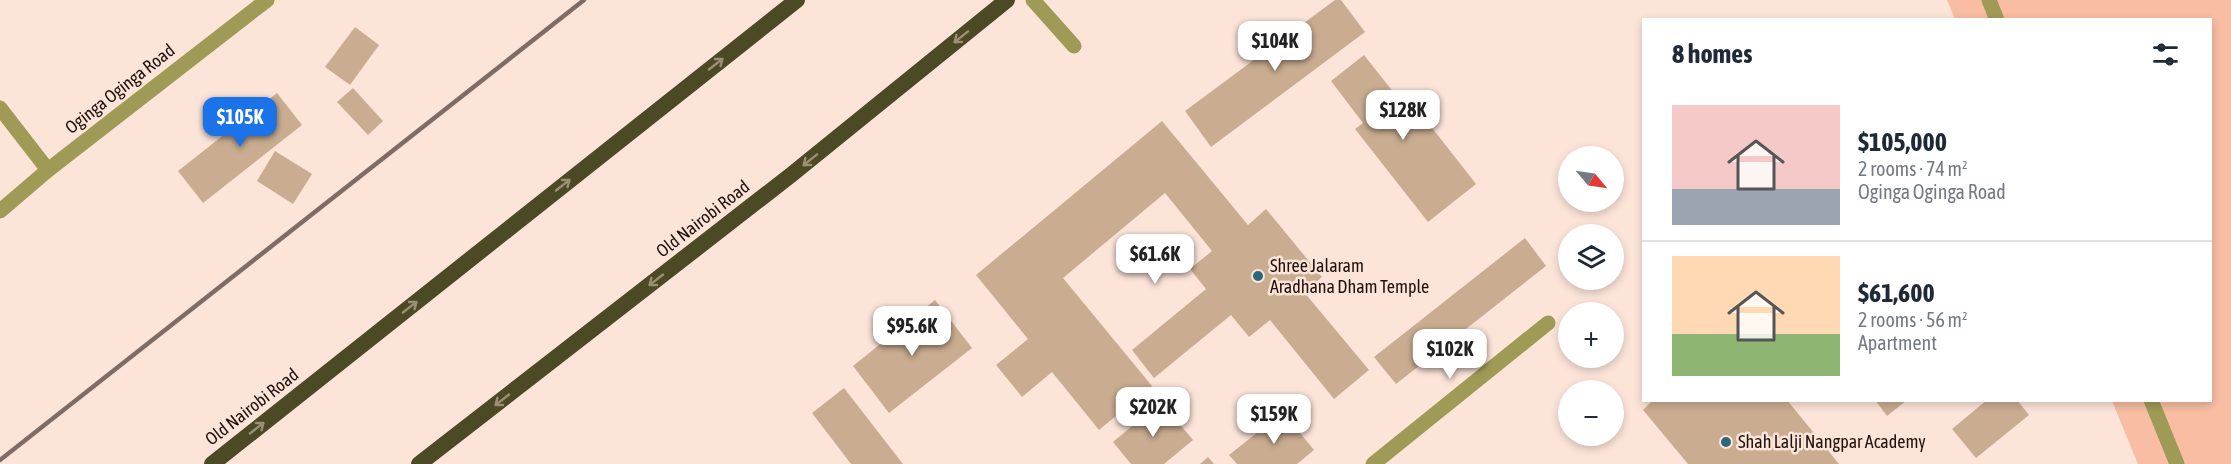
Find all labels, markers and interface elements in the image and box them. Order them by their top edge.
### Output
pin: $104K [1233,21,1317,72]
text: $104K [1252,29,1298,52]
one-way arrow [953,30,969,43]
icon: filters [2149,38,2182,71]
street label: Oginga Oginga Road [61,39,179,138]
text: 8 homes [1672,39,1752,69]
one-way arrow [708,58,724,71]
pin: $128K [1361,90,1445,141]
pin: $105K [198,97,282,148]
text: $128K [1380,98,1426,121]
text: $105K [217,105,263,128]
text: $105,000 [1858,127,1947,157]
icon: home [1720,129,1792,201]
north arrow [1558,146,1624,212]
map controls [1558,146,1624,446]
one-way arrow [802,153,818,166]
text: 2 rooms · 74 m² [1858,157,1968,180]
street label: Old Nairobi Road [652,176,753,262]
one-way arrow [555,179,571,192]
text: Oginga Oginga Road [1858,180,2006,203]
button: layers [1558,224,1624,290]
pin: $61.6K [1106,234,1204,285]
text: $61.6K [1130,242,1180,265]
place label: Shree Jalaram Aradhana Dham Temple [1270,255,1429,297]
marker: Shree Jalaram Aradhana Dham Temple [1251,269,1265,283]
one-way arrow [648,273,664,286]
text: $61,600 [1858,278,1935,308]
icon: home [1720,280,1792,352]
one-way arrow [402,300,418,313]
button: + [1558,302,1624,368]
pin: $95.6K [863,306,961,357]
text: 2 rooms · 56 m² [1858,308,1968,331]
text: $95.6K [887,314,937,337]
pin: $102K [1408,329,1492,380]
text: Apartment [1858,331,1937,354]
text: $102K [1427,337,1473,360]
street label: Old Nairobi Road [201,364,302,450]
button: − [1558,380,1624,446]
pin: $202K [1111,387,1195,438]
one-way arrow [494,393,510,406]
pin: $159K [1232,394,1316,445]
text: $202K [1130,395,1176,418]
text: $159K [1251,402,1297,425]
one-way arrow [249,421,265,434]
place label: Shah Lalji Nangpar Academy [1738,431,1926,452]
marker: Shah Lalji Nangpar Academy [1719,435,1733,449]

